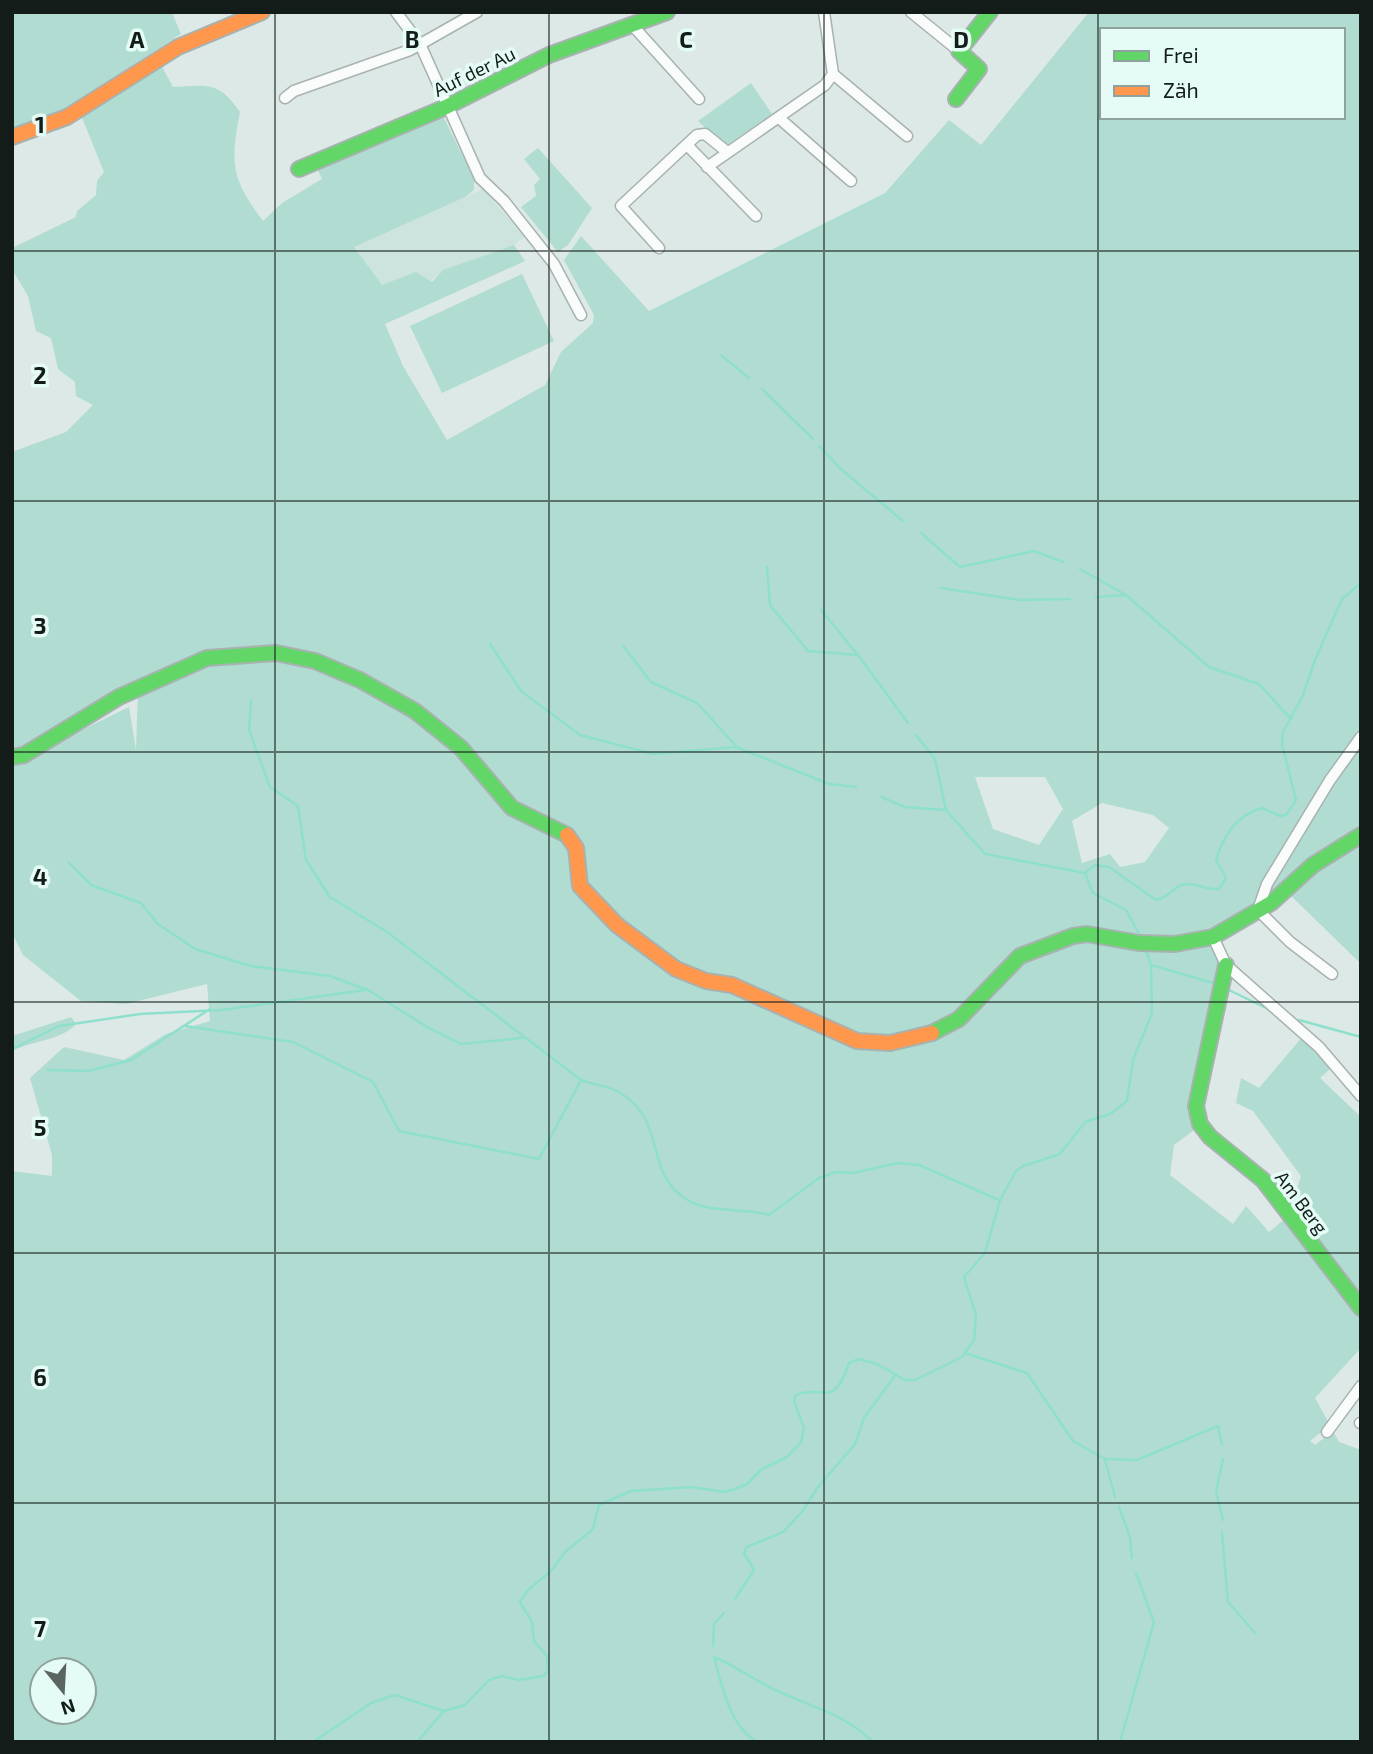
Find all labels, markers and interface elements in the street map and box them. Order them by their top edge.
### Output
text: A [129,25,145,53]
text: B [405,25,419,53]
text: C [679,25,693,53]
text: D [953,25,969,53]
legend [1100,28,1345,119]
street label: Auf der Au [429,41,519,101]
text: Frei [1163,42,1199,67]
text: Zäh [1163,77,1199,102]
text: 1 [35,110,45,138]
text: 2 [33,361,47,389]
text: 3 [33,611,47,639]
text: 4 [33,862,47,890]
text: 5 [34,1113,46,1141]
street label: Am Berg [1271,1166,1333,1238]
text: 6 [33,1363,47,1391]
text: 7 [34,1614,46,1642]
north arrow [28,1656,98,1726]
text: N [58,1695,78,1721]

